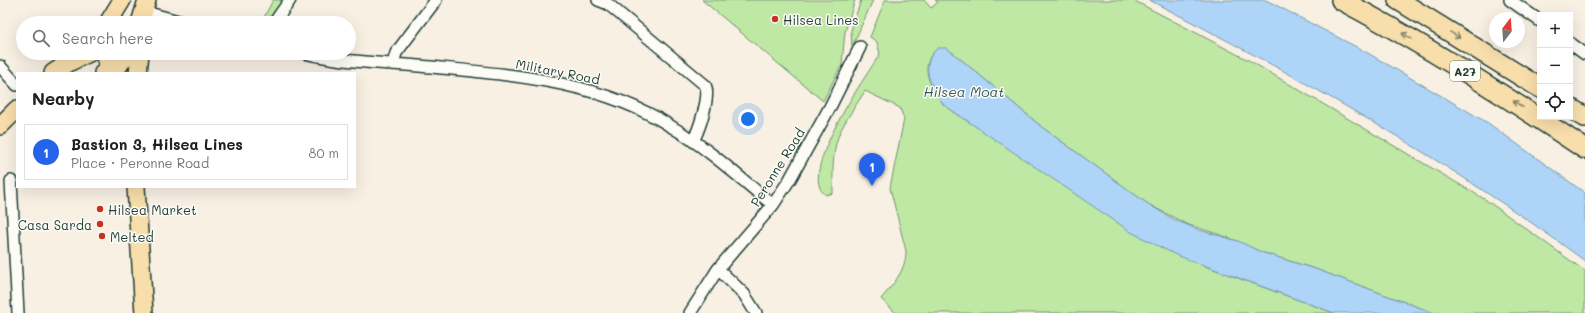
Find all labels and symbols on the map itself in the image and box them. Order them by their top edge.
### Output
place label: Hilsea Lines [783,11,859,28]
north arrow [1489,12,1525,48]
marker: Hilsea Lines [770,14,780,24]
one-way arrow [1449,31,1461,39]
one-way arrow [1402,32,1413,40]
street label: Military Road [515,55,601,87]
road number: A27 [1450,61,1480,81]
water label: Hilsea Moat [924,82,1004,101]
one-way arrow [1513,100,1524,108]
your location [738,109,758,129]
street label: Peronne Road [746,125,808,209]
pin: 1 [859,153,885,186]
place label: Hilsea Market [108,201,197,218]
marker: Hilsea Market [95,204,105,214]
place label: Casa Sarda [18,216,92,233]
marker: Casa Sarda [95,219,105,229]
place label: Melted [110,228,154,245]
marker: Melted [97,231,107,241]

